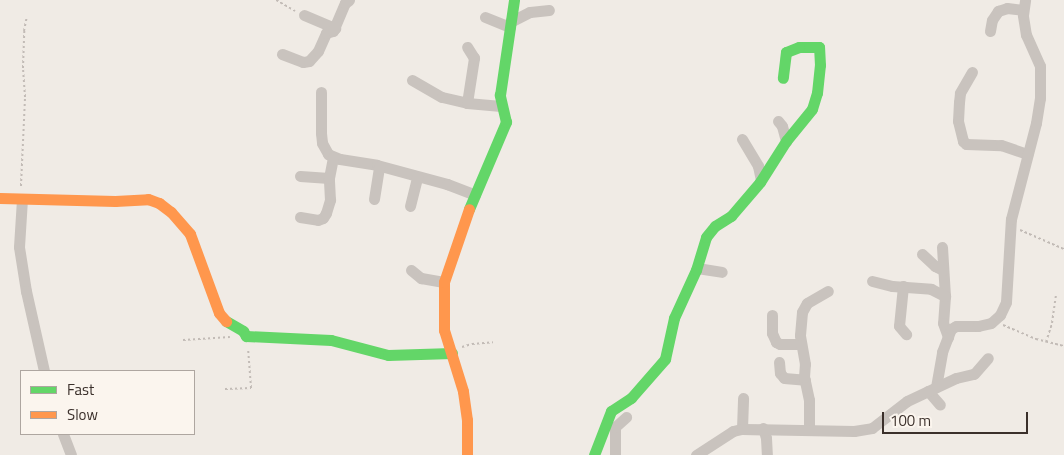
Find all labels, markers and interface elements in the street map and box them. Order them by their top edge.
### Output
legend [20,370,195,435]
text: Fast [67,378,94,401]
scale bar [884,402,1030,434]
text: Slow [67,403,98,426]
text: 100 m [890,409,931,432]

